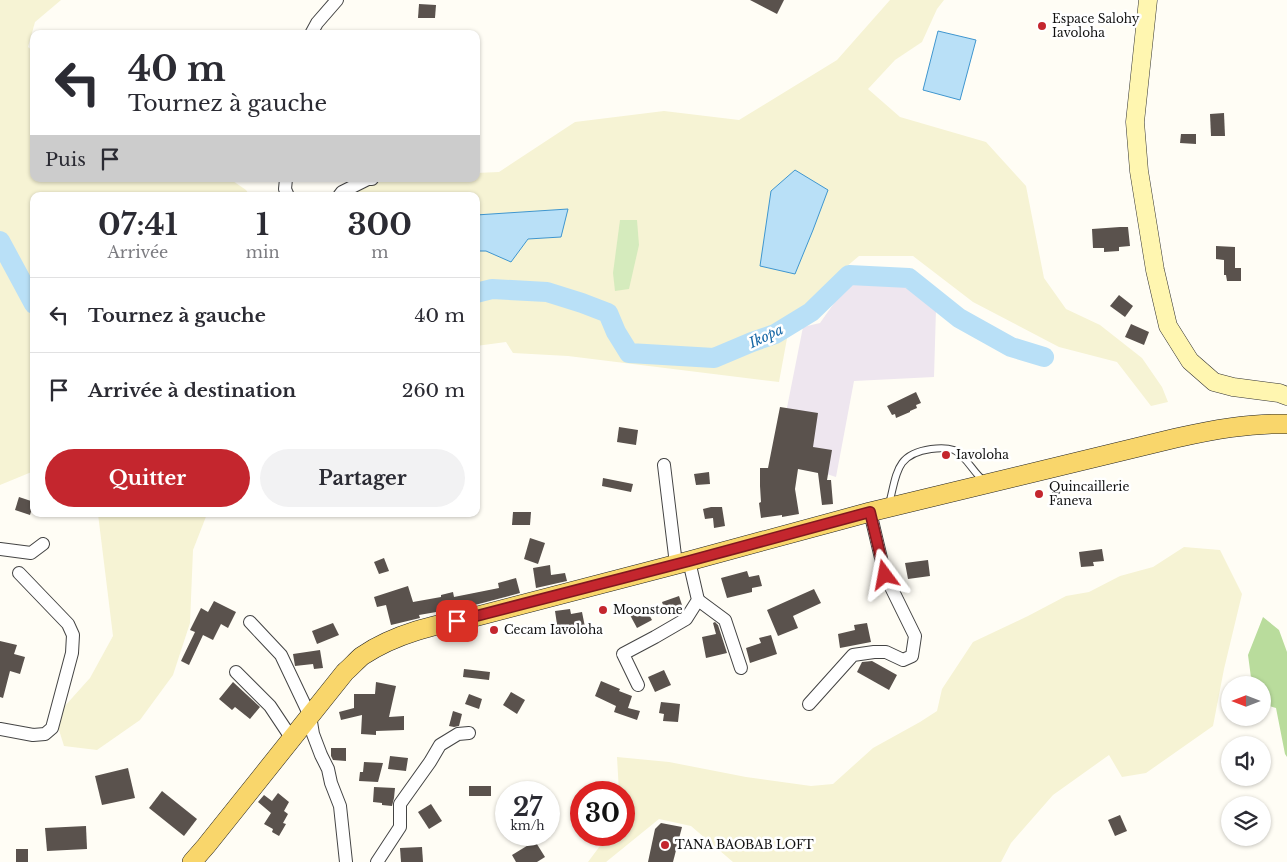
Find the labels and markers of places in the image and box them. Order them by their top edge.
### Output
place label: Espace Salohy Iavoloha [1052,11,1140,40]
marker: Espace Salohy Iavoloha [1036,20,1048,32]
place label: Iavoloha [956,447,1009,462]
marker: Iavoloha [940,449,952,461]
place label: Quincaillerie Faneva [1049,479,1129,508]
marker: Quincaillerie Faneva [1033,488,1045,500]
pin [436,600,478,642]
place label: Moonstone [613,602,683,617]
marker: Moonstone [597,604,609,616]
place label: Cecam Iavoloha [504,622,603,637]
marker: Cecam Iavoloha [488,624,500,636]
place label: TANA BAOBAB LOFT [675,837,814,852]
marker: TANA BAOBAB LOFT [659,839,671,851]

